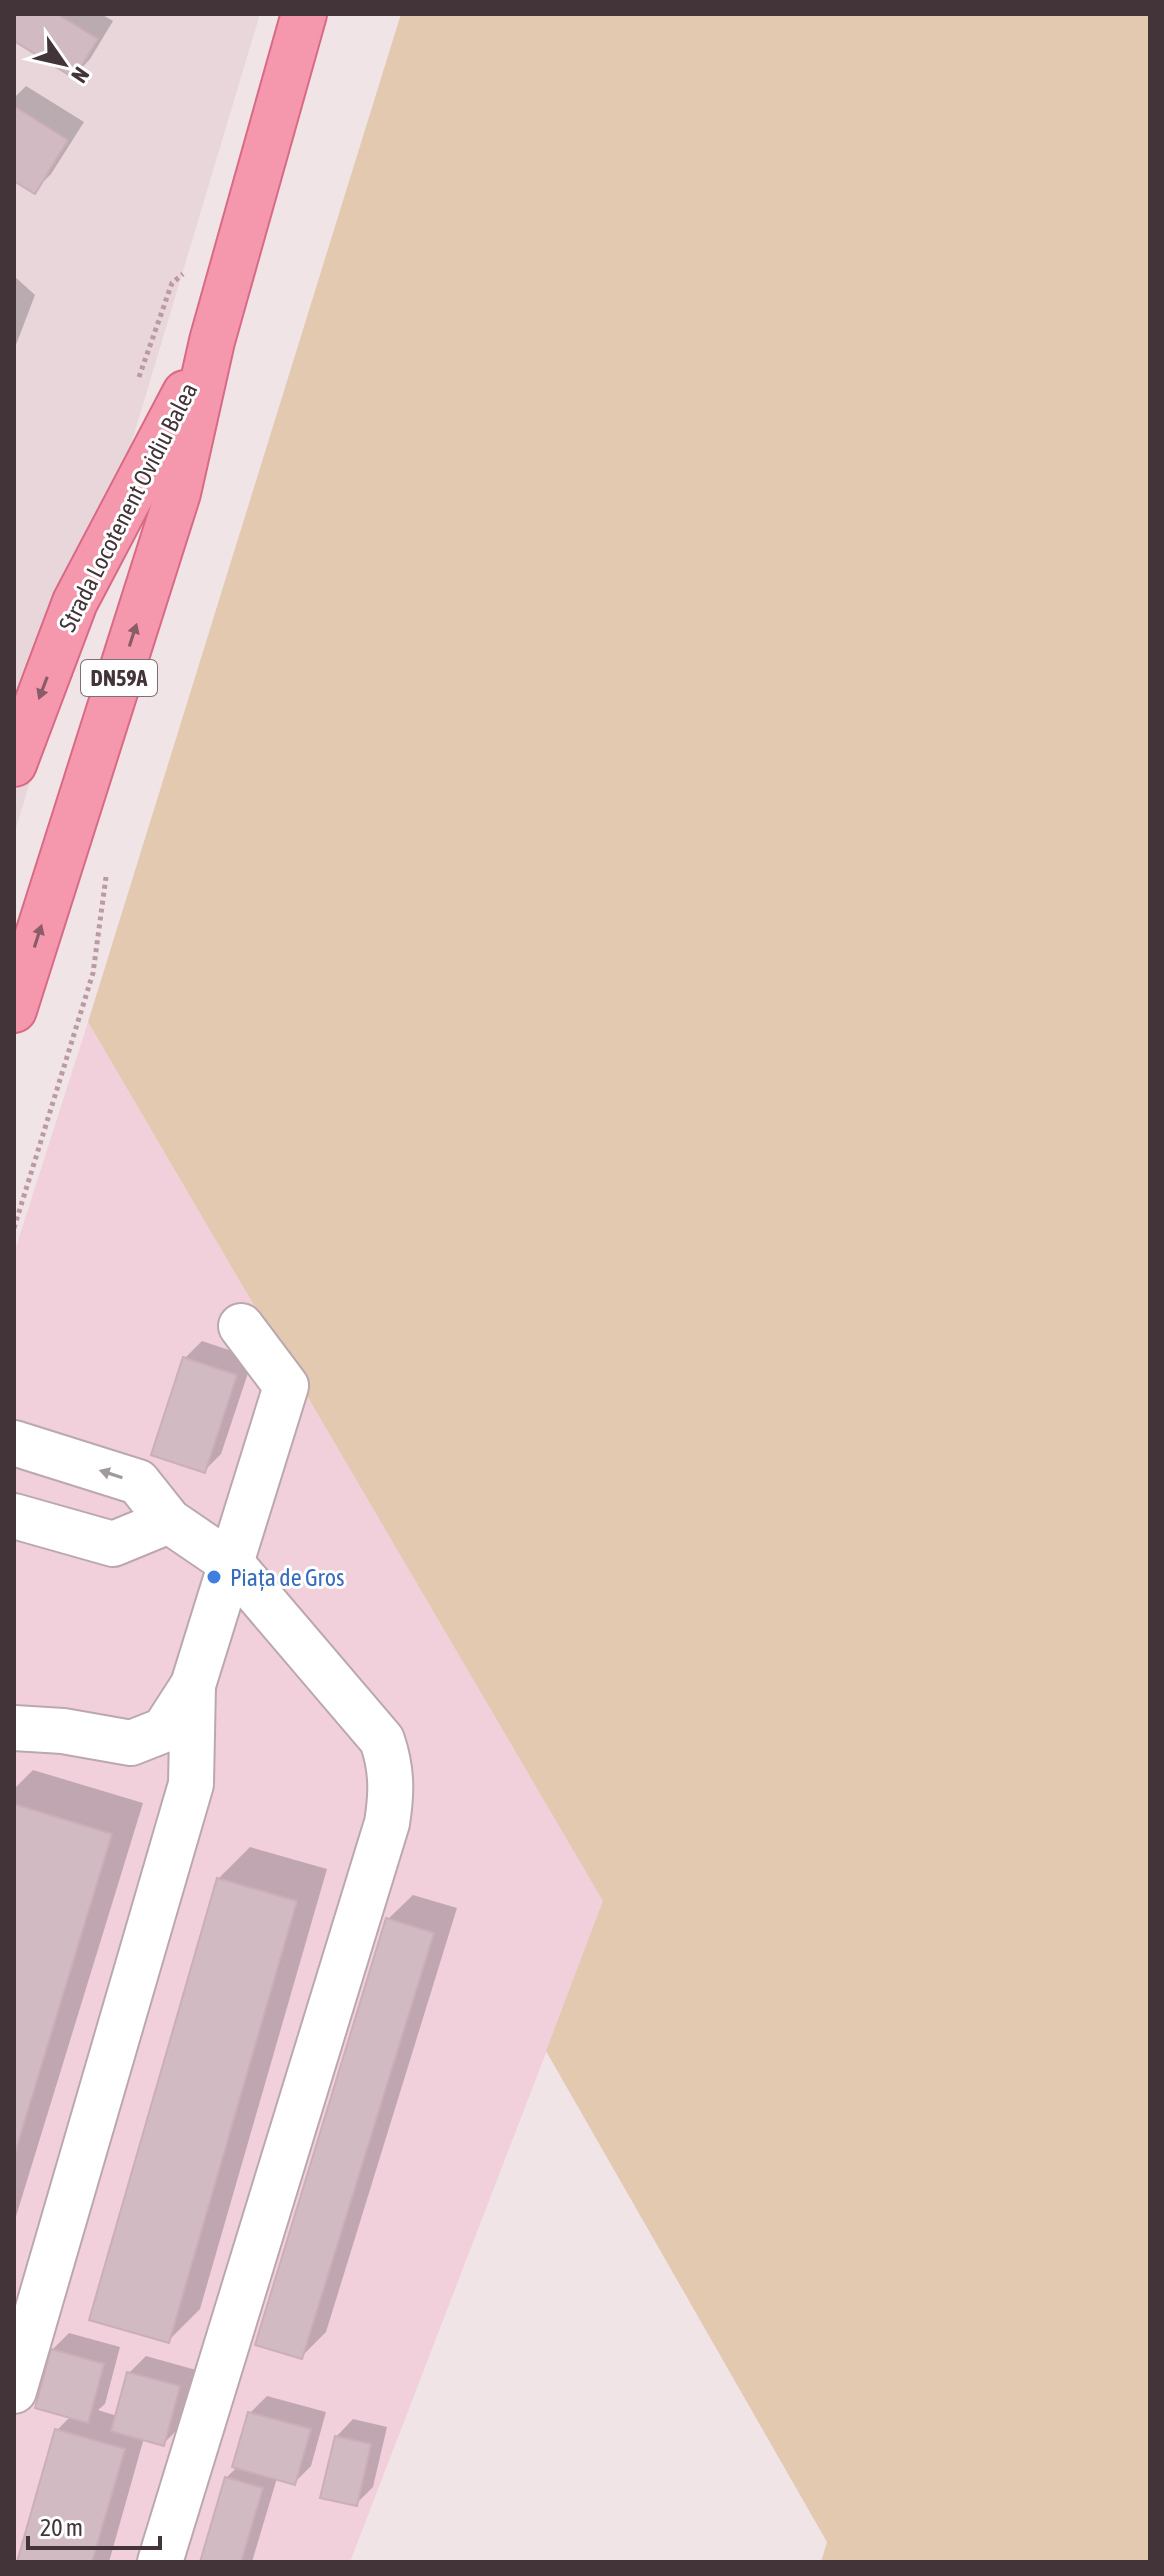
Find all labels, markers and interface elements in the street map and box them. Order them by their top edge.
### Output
north arrow [24,24,104,104]
text: N [66,63,95,88]
street label: Strada Locotenent Ovidiu Balea [54,378,202,636]
one-way arrow [127,622,140,646]
road number: DN59A [81,660,157,696]
one-way arrow [36,676,49,700]
one-way arrow [32,924,44,948]
one-way arrow [99,1467,123,1479]
place label: Piața de Gros [230,1564,344,1591]
marker: Piața de Gros [205,1568,223,1586]
scale bar [28,2500,160,2550]
text: 20 m [40,2514,83,2541]

